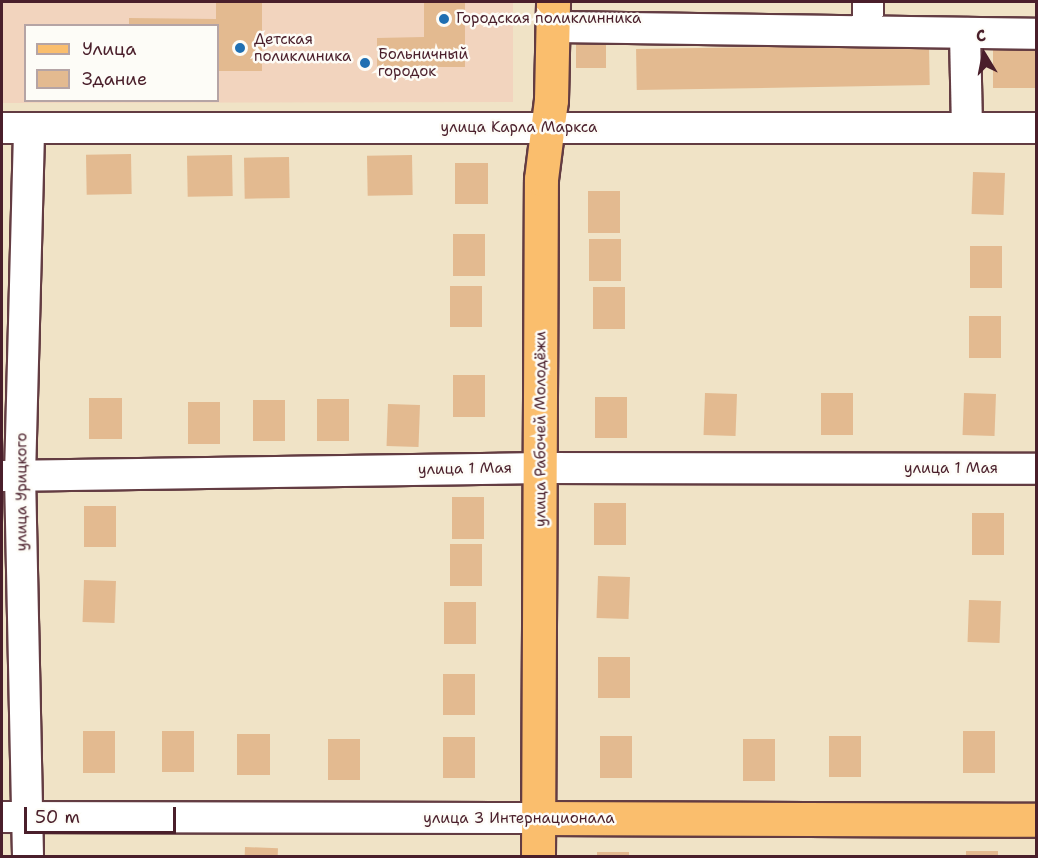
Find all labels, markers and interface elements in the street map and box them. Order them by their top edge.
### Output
place label: Городская поликлинника [456,10,641,28]
marker: Городская поликлинника [437,12,451,26]
legend [24,24,219,102]
north arrow [954,24,1014,84]
text: С [974,25,987,47]
place label: Детская поликлиника [254,30,351,65]
text: Улица [82,37,136,61]
marker: Детская поликлиника [231,39,249,57]
place label: Больничный городок [378,45,468,80]
marker: Больничный городок [356,54,374,72]
text: Здание [82,67,147,91]
street label: улица Карла Маркса [441,119,597,137]
street label: улица Рабочей Молодёжи [532,331,550,527]
street label: улица Урицкого [13,433,31,551]
street label: улица 1 Мая [418,459,512,479]
street label: улица 1 Мая [904,460,998,478]
scale bar [27,795,178,833]
text: 50 m [35,805,80,829]
street label: улица 3 Интернационала [423,810,615,828]

